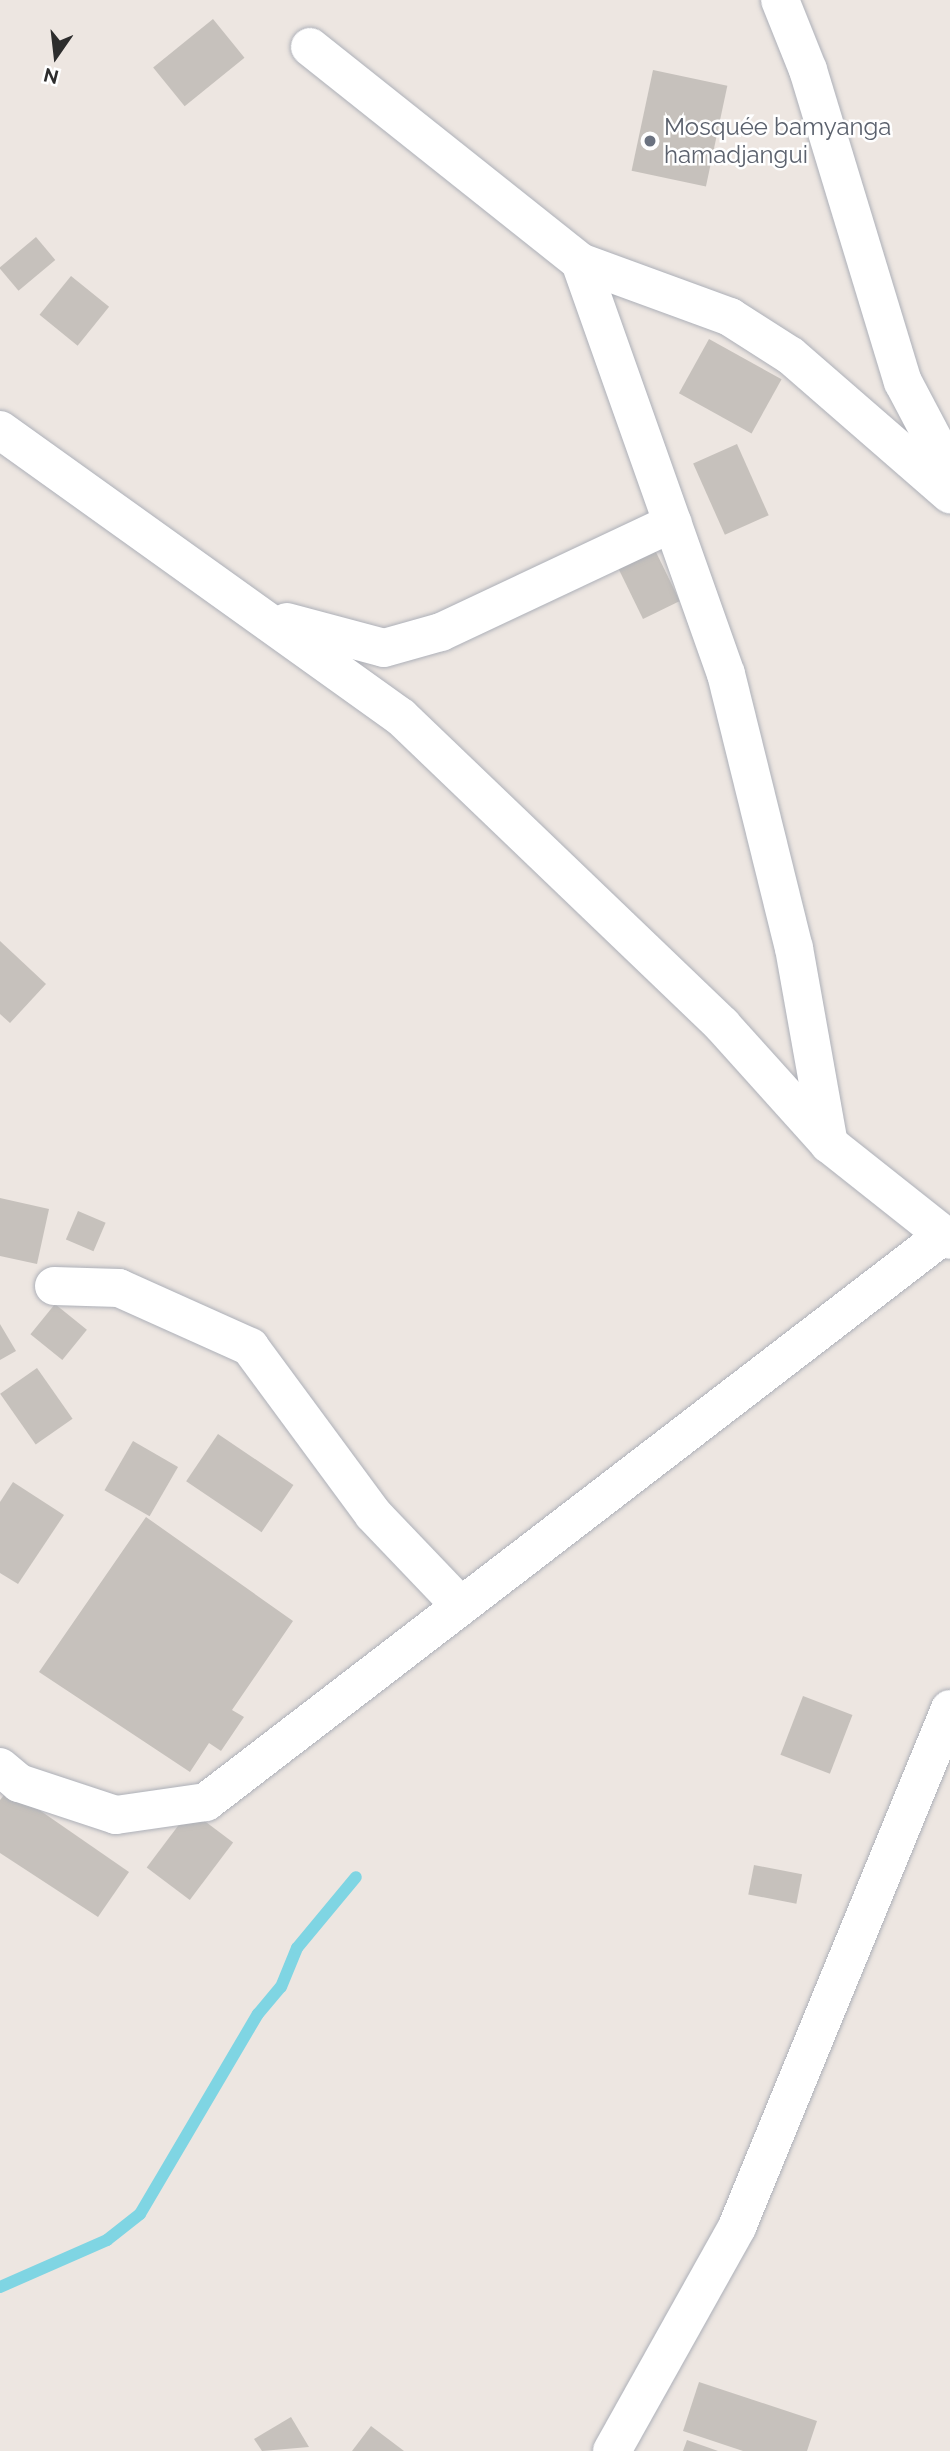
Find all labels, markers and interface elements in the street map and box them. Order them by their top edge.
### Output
north arrow [21,21,91,91]
text: N [41,64,61,89]
place label: Mosquée bamyanga hamadjangui [664,113,891,169]
marker: Mosquée bamyanga hamadjangui [642,133,658,149]

